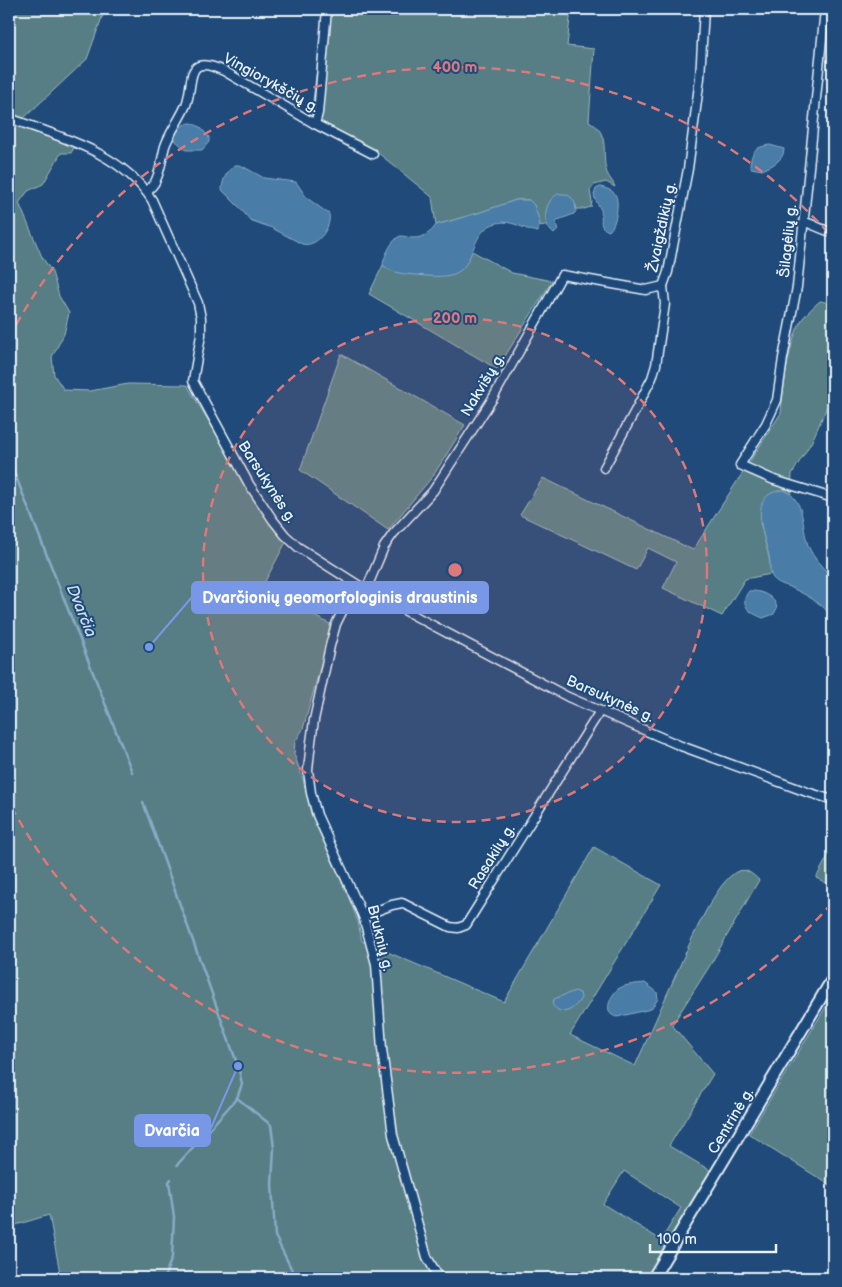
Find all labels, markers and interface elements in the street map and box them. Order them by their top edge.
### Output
street label: Vingiorykščių g. [220,49,322,117]
text: 400 m [433,58,477,77]
street label: Žvaigždikių g. [643,180,681,275]
street label: Šilagėlių g. [775,204,801,278]
text: 200 m [433,309,477,328]
street label: Nakvišų g. [457,350,509,420]
street label: Barsukynės g. [233,437,301,527]
centre of rings [446,561,464,579]
water label: Dvarčia [62,582,100,640]
callout: Dvarčionių geomorfologinis draustinis [192,582,488,613]
text: Dvarčionių geomorfologinis draustinis [202,589,478,608]
street label: Barsukynės g. [563,671,657,727]
street label: Rasakilų g. [464,821,520,893]
street label: Bruknių g. [363,903,397,973]
street label: Centrinė g. [704,1084,758,1157]
callout: Dvarčia [135,1115,210,1146]
text: Dvarčia [144,1122,200,1141]
scale bar [650,1222,776,1254]
text: 100 m [657,1230,697,1249]

